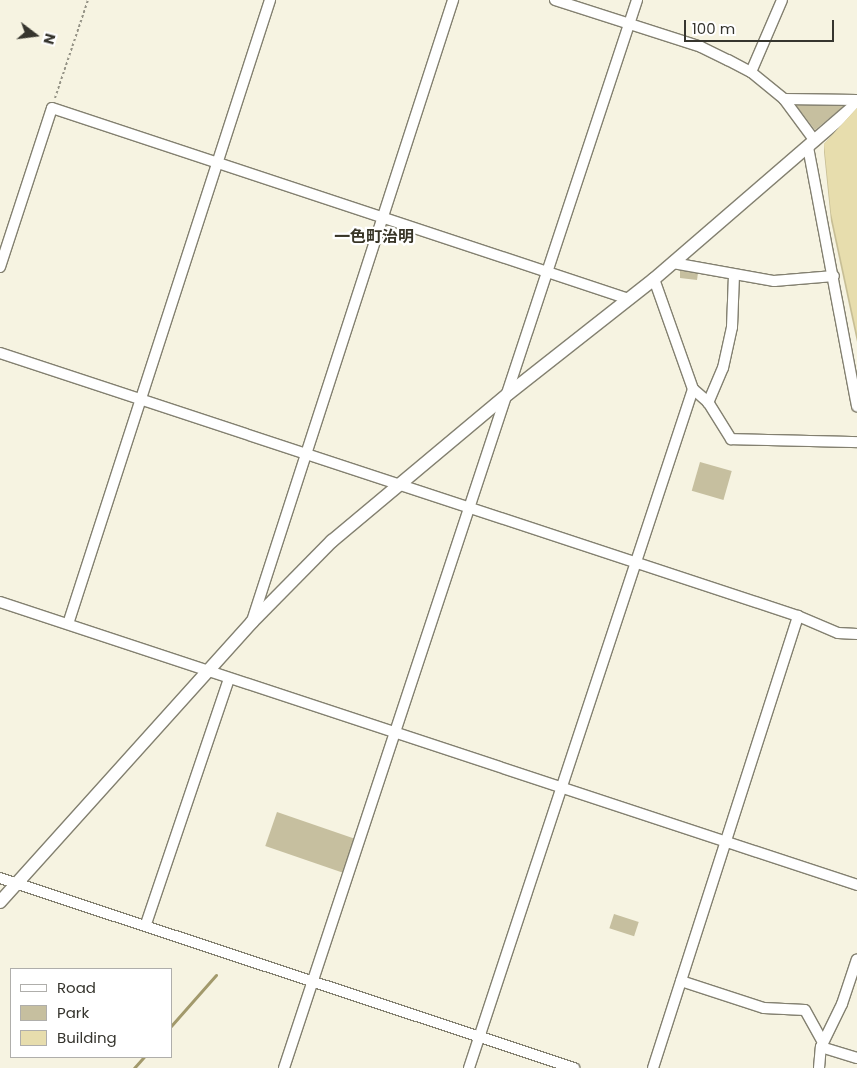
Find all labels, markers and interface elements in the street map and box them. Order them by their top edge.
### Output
north arrow [10,10,60,60]
scale bar [687,10,837,42]
text: 100 m [692,18,735,39]
text: N [38,31,61,47]
district label: 一色町治明 [334,227,414,247]
legend [10,968,172,1058]
text: Road [57,977,96,998]
text: Park [57,1002,89,1023]
text: Building [57,1027,117,1048]

